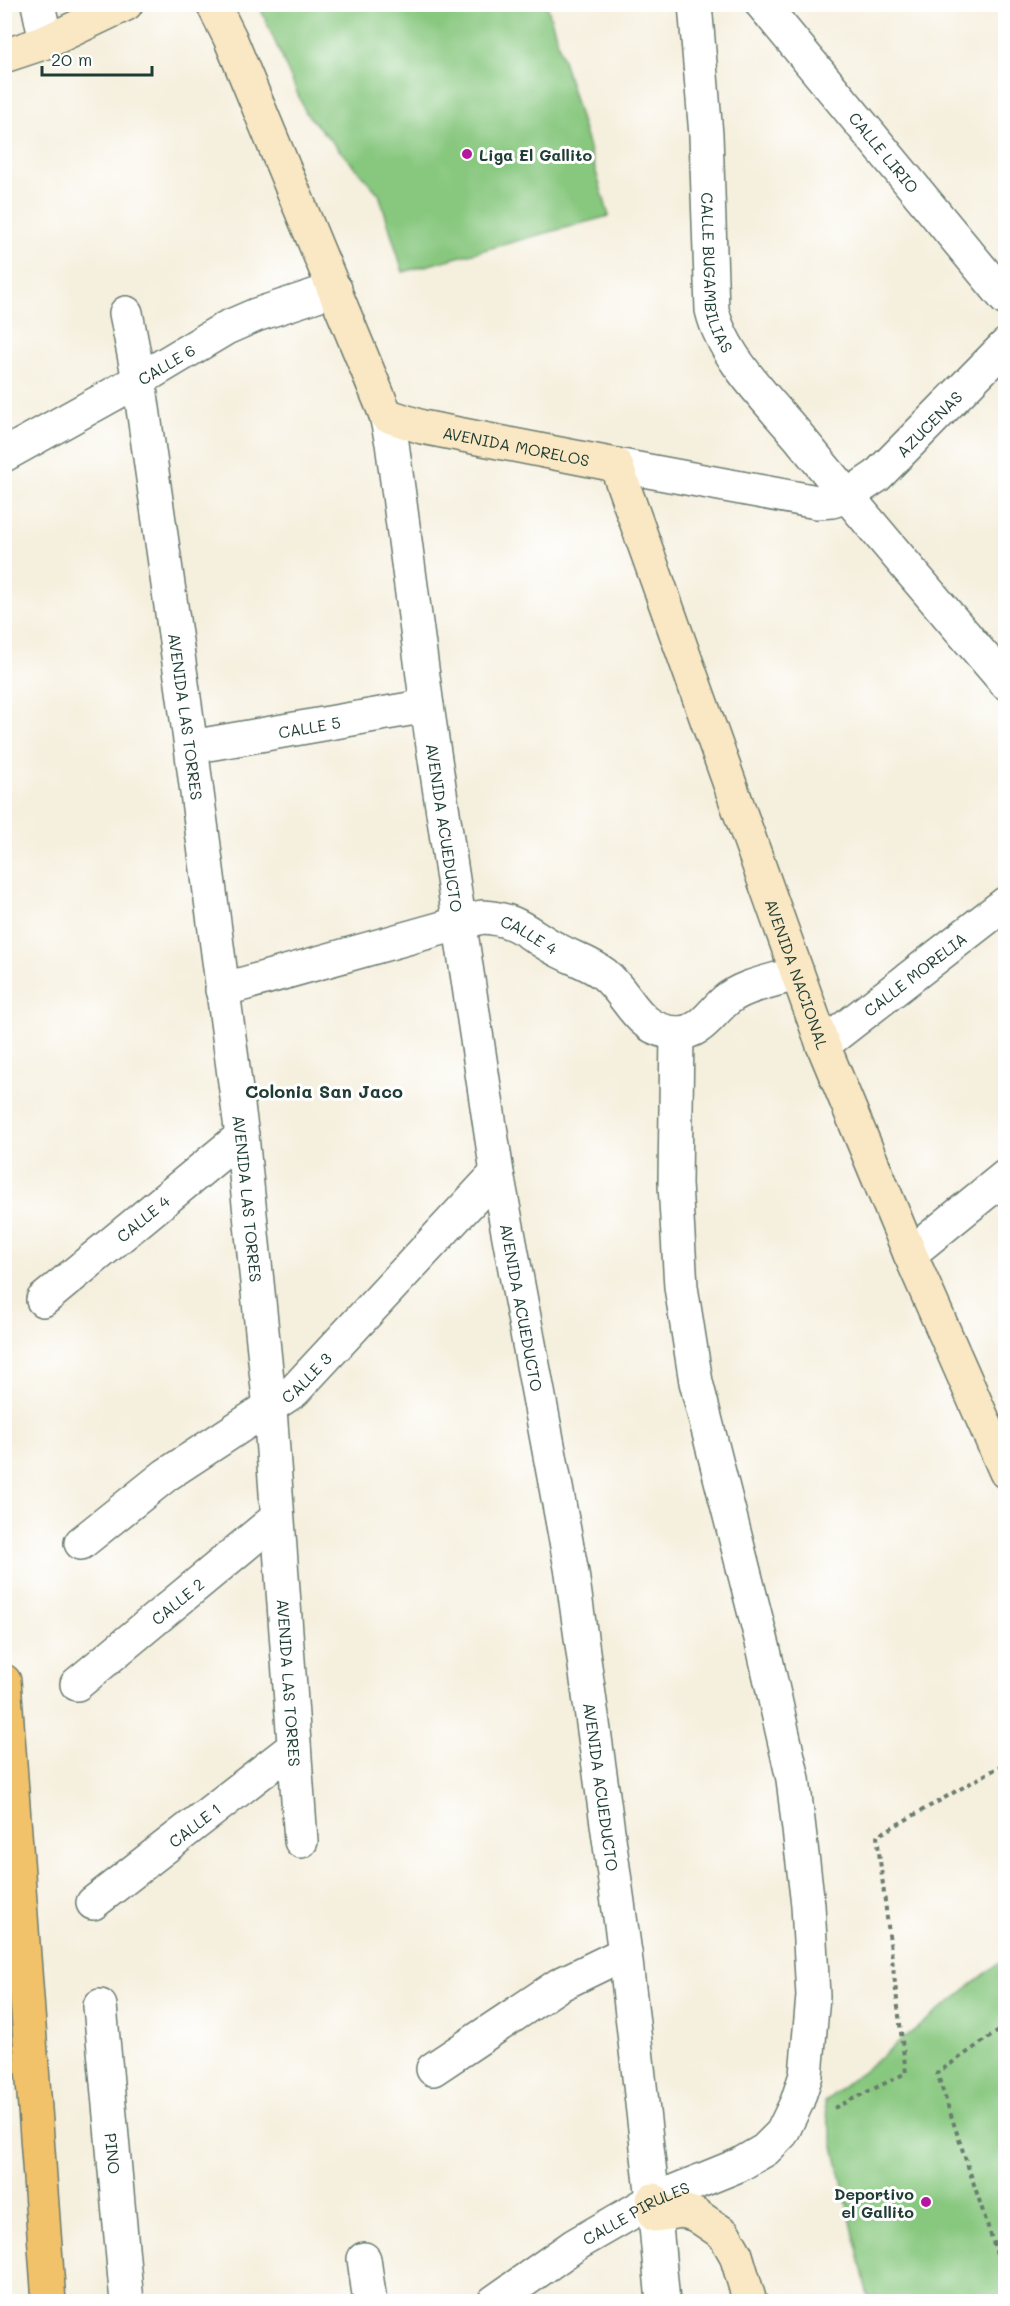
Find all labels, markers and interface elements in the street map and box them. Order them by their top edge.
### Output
scale bar [42,39,152,77]
text: 20 m [51,47,92,71]
street label: CALLE LIRIO [845,107,924,197]
place label: Liga El Gallito [479,144,592,165]
marker: Liga El Gallito [460,147,474,161]
street label: CALLE BUGAMBILIAS [697,192,739,356]
street label: CALLE 6 [134,339,199,389]
street label: AZUCENAS [891,386,966,461]
street label: AVENIDA MORELOS [441,421,591,470]
street label: AVENIDA LAS TORRES [164,632,208,801]
street label: CALLE 5 [276,711,342,742]
street label: AVENIDA ACUEDUCTO [422,742,468,913]
street label: AVENIDA NACIONAL [761,896,834,1053]
street label: CALLE 4 [498,910,562,959]
street label: CALLE MORELIA [859,927,970,1021]
district label: Colonia San Jaco [245,1079,403,1103]
street label: AVENIDA LAS TORRES [229,1113,267,1283]
street label: CALLE 4 [112,1189,174,1246]
street label: AVENIDA ACUEDUCTO [496,1222,548,1393]
street label: CALLE 3 [277,1348,335,1407]
street label: CALLE 2 [146,1573,208,1629]
street label: AVENIDA LAS TORRES [273,1598,306,1767]
street label: AVENIDA ACUEDUCTO [580,1701,624,1873]
street label: CALLE 1 [164,1798,225,1851]
street label: PINO [101,2132,126,2175]
street label: CALLE PIRULES [578,2176,692,2249]
place label: Deportivo el Gallito [834,2183,914,2222]
marker: Deportivo el Gallito [919,2195,933,2209]

